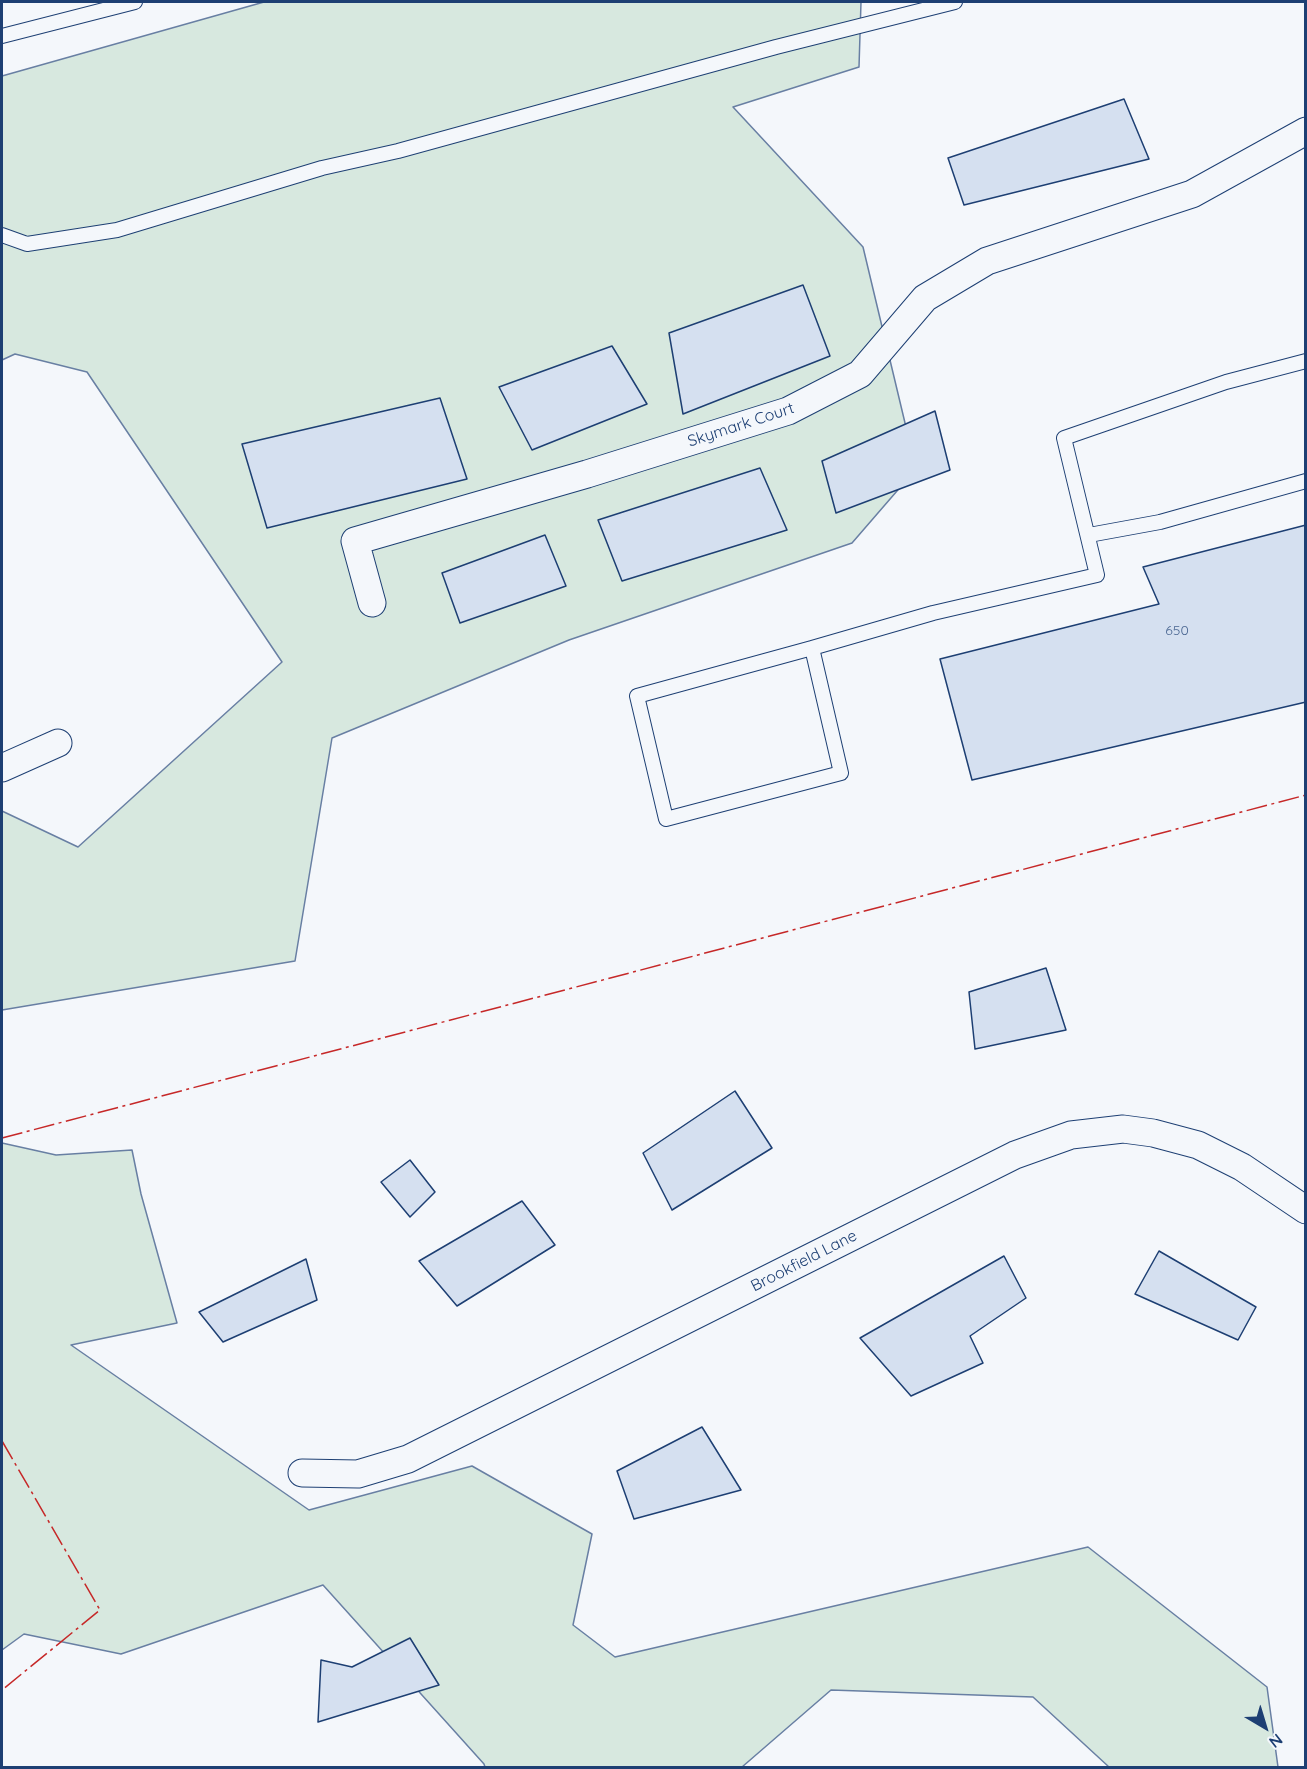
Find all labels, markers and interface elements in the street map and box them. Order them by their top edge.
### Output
street label: Skymark Court [685,399,797,451]
house number: 650 [1165,623,1189,639]
street label: Brookfield Lane [748,1226,860,1296]
north arrow [1235,1697,1295,1757]
text: N [1265,1730,1287,1753]

